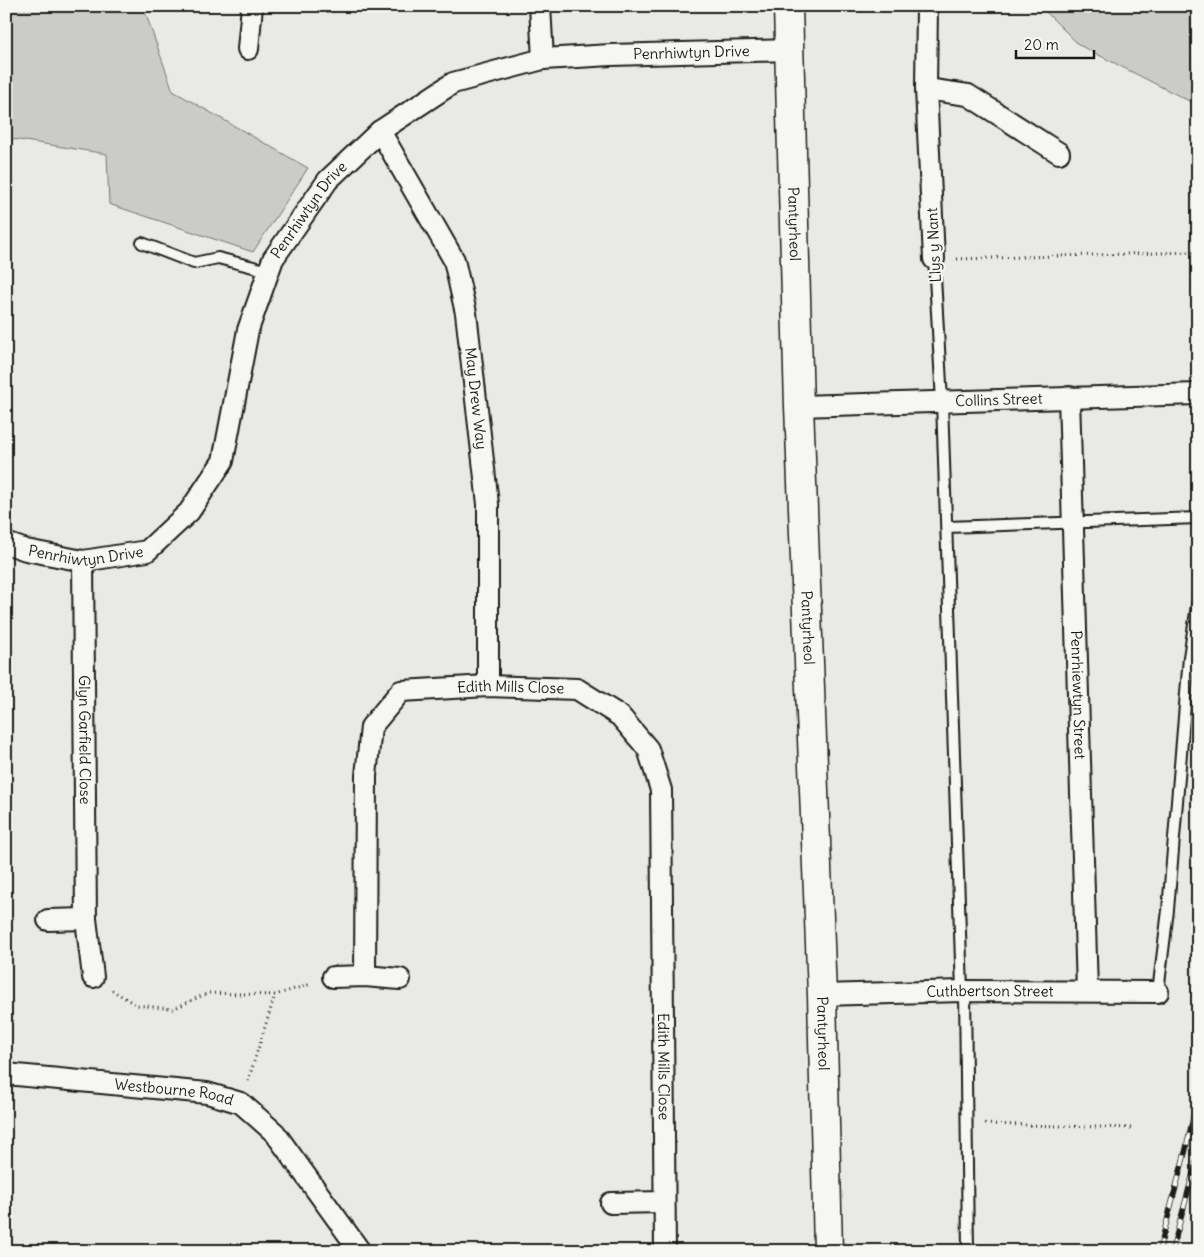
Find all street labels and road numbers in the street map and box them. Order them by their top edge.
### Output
street label: Penrhiwtyn Drive [633,41,750,63]
street label: Penrhiwtyn Drive [266,157,351,262]
street label: Pantyrheol [784,187,805,261]
street label: Llys y Nant [922,207,945,283]
street label: May Drew Way [461,346,492,450]
street label: Collins Street [955,389,1043,410]
street label: Penrhiwtyn Drive [27,541,145,570]
street label: Pantyrheol [797,590,819,665]
street label: Penrhiewtyn Street [1067,630,1090,760]
street label: Glyn Garfield Close [75,675,95,805]
street label: Edith Mills Close [457,676,565,698]
street label: Cuthbertson Street [926,981,1054,1001]
street label: Pantyrheol [813,996,834,1071]
street label: Edith Mills Close [654,1013,674,1120]
street label: Westbourne Road [114,1074,236,1109]

